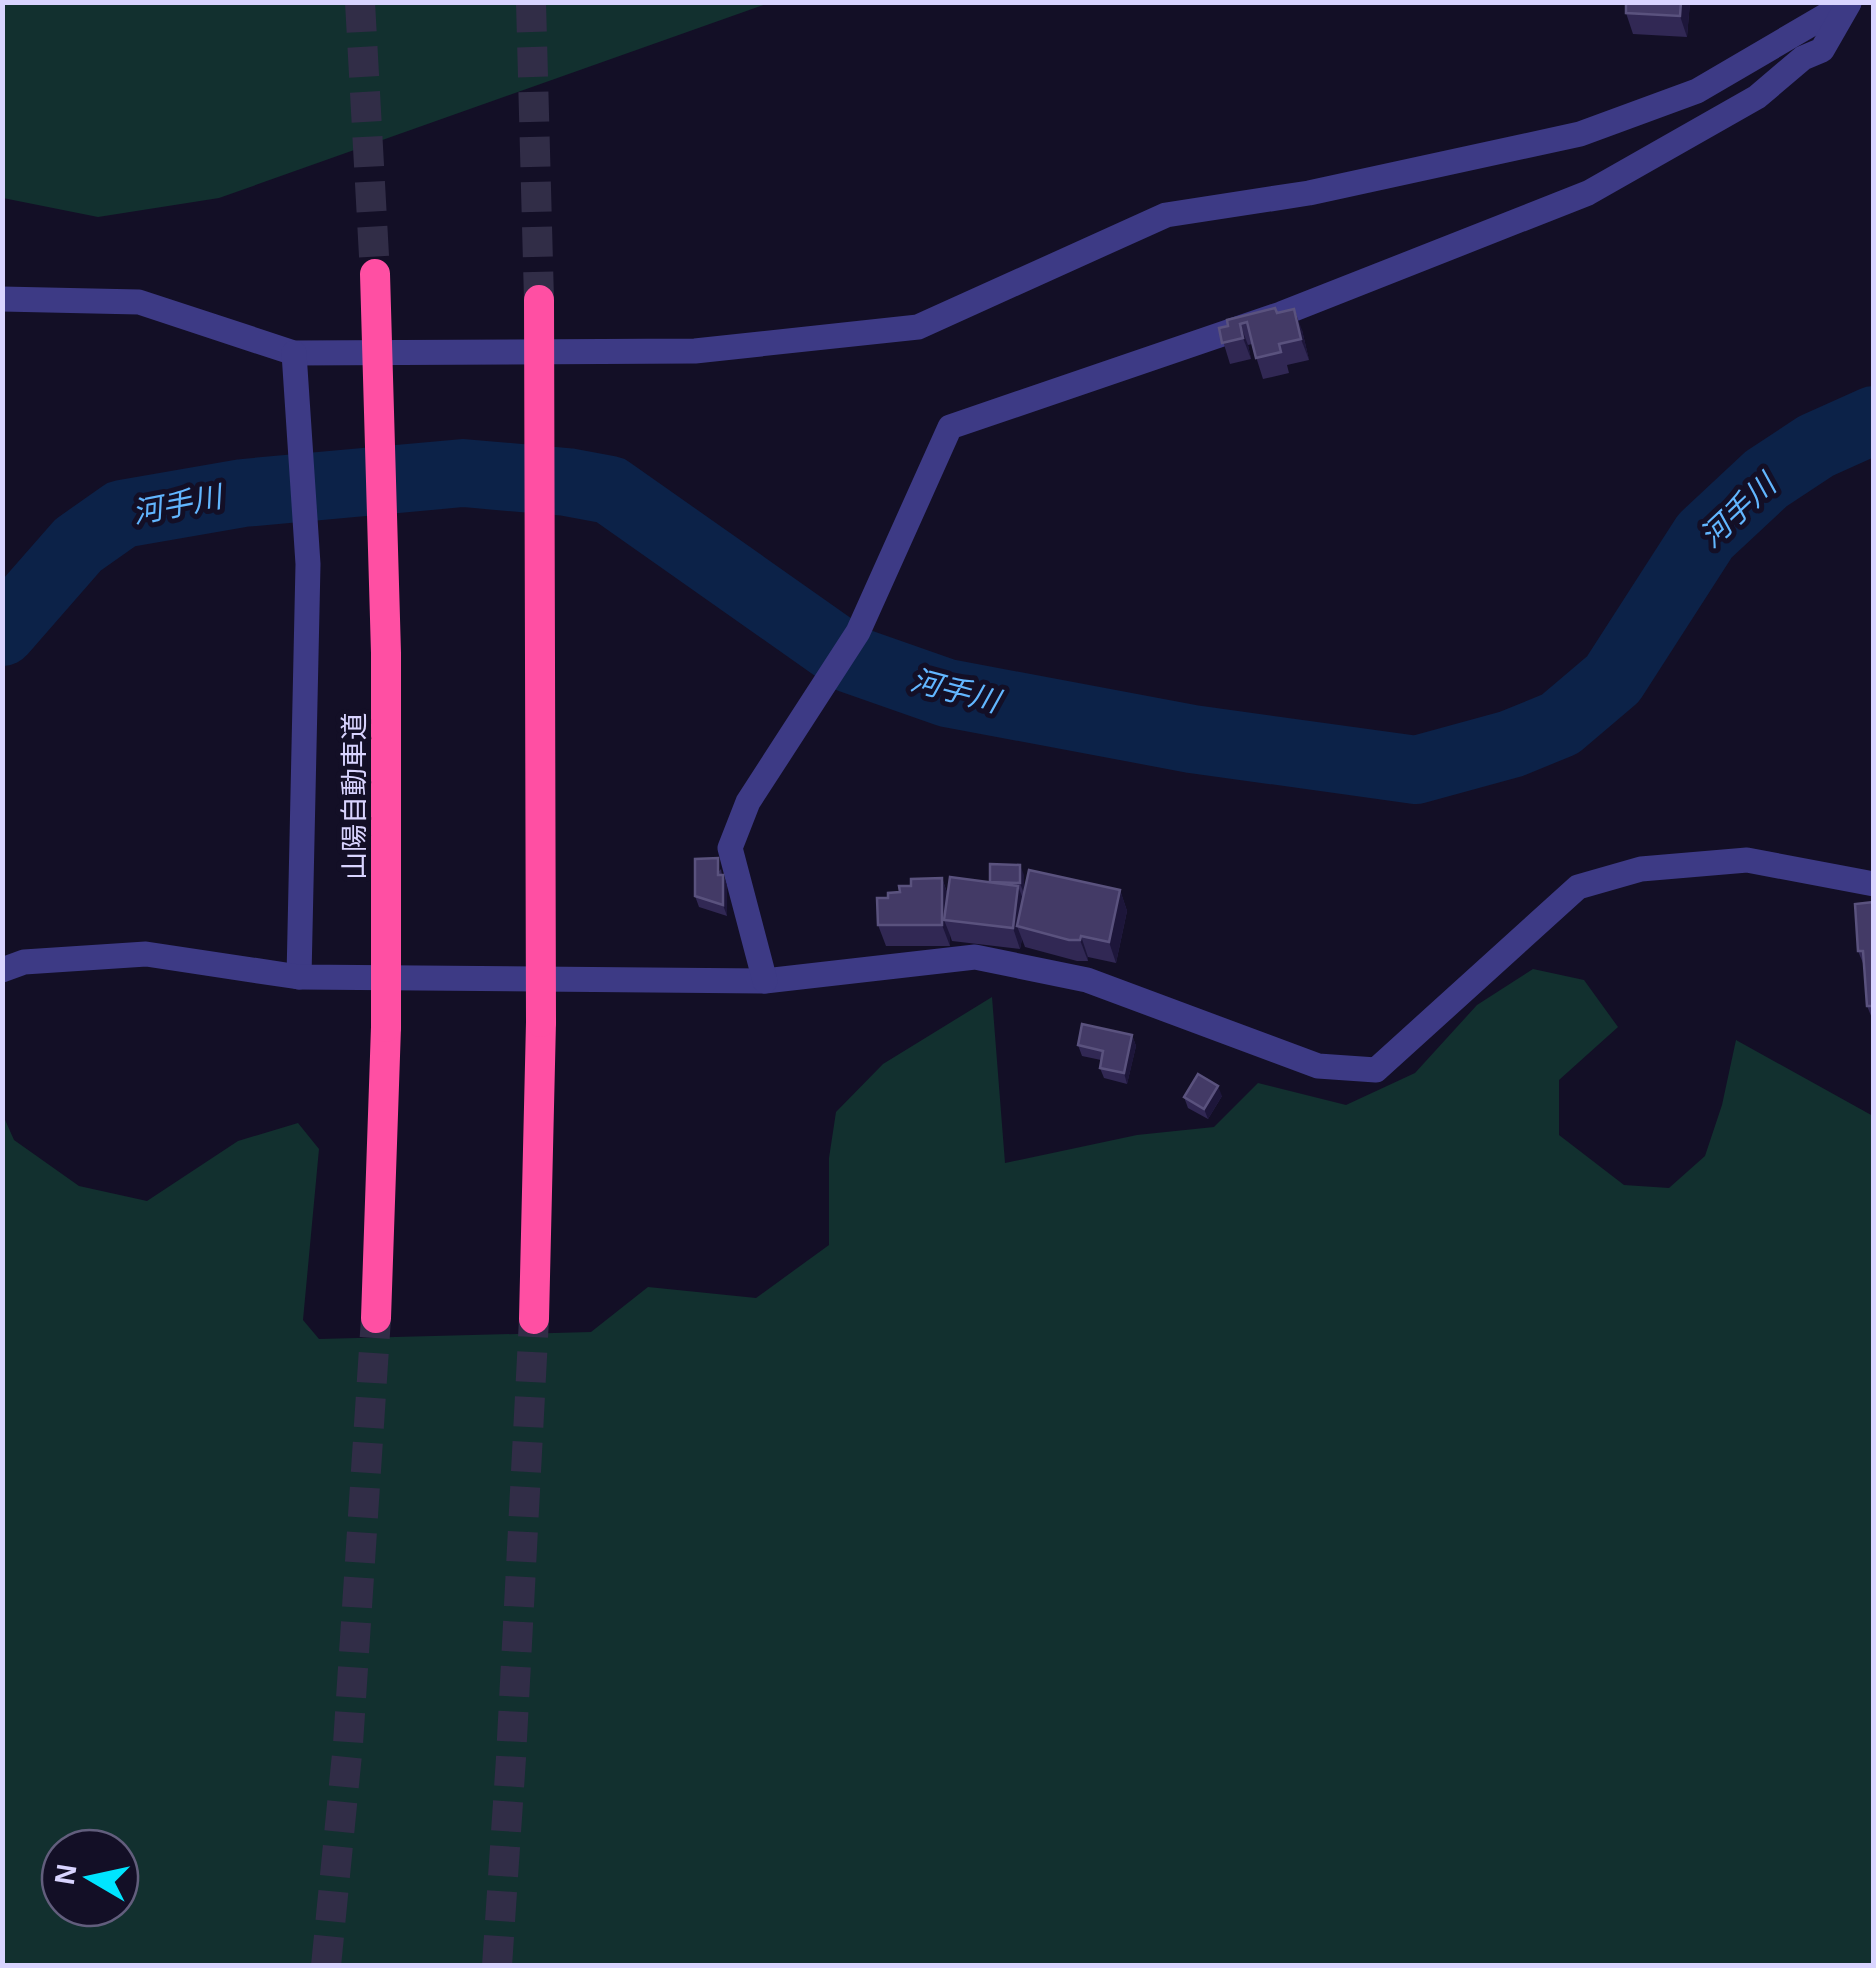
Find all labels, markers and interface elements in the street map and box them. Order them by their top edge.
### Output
water label: 河手川 [1693,466,1784,553]
water label: 河手川 [130,479,227,529]
water label: 河手川 [907,663,1006,719]
street label: 山陽自動車道 [339,712,370,880]
north arrow [40,1828,140,1928]
text: N [49,1862,83,1887]

